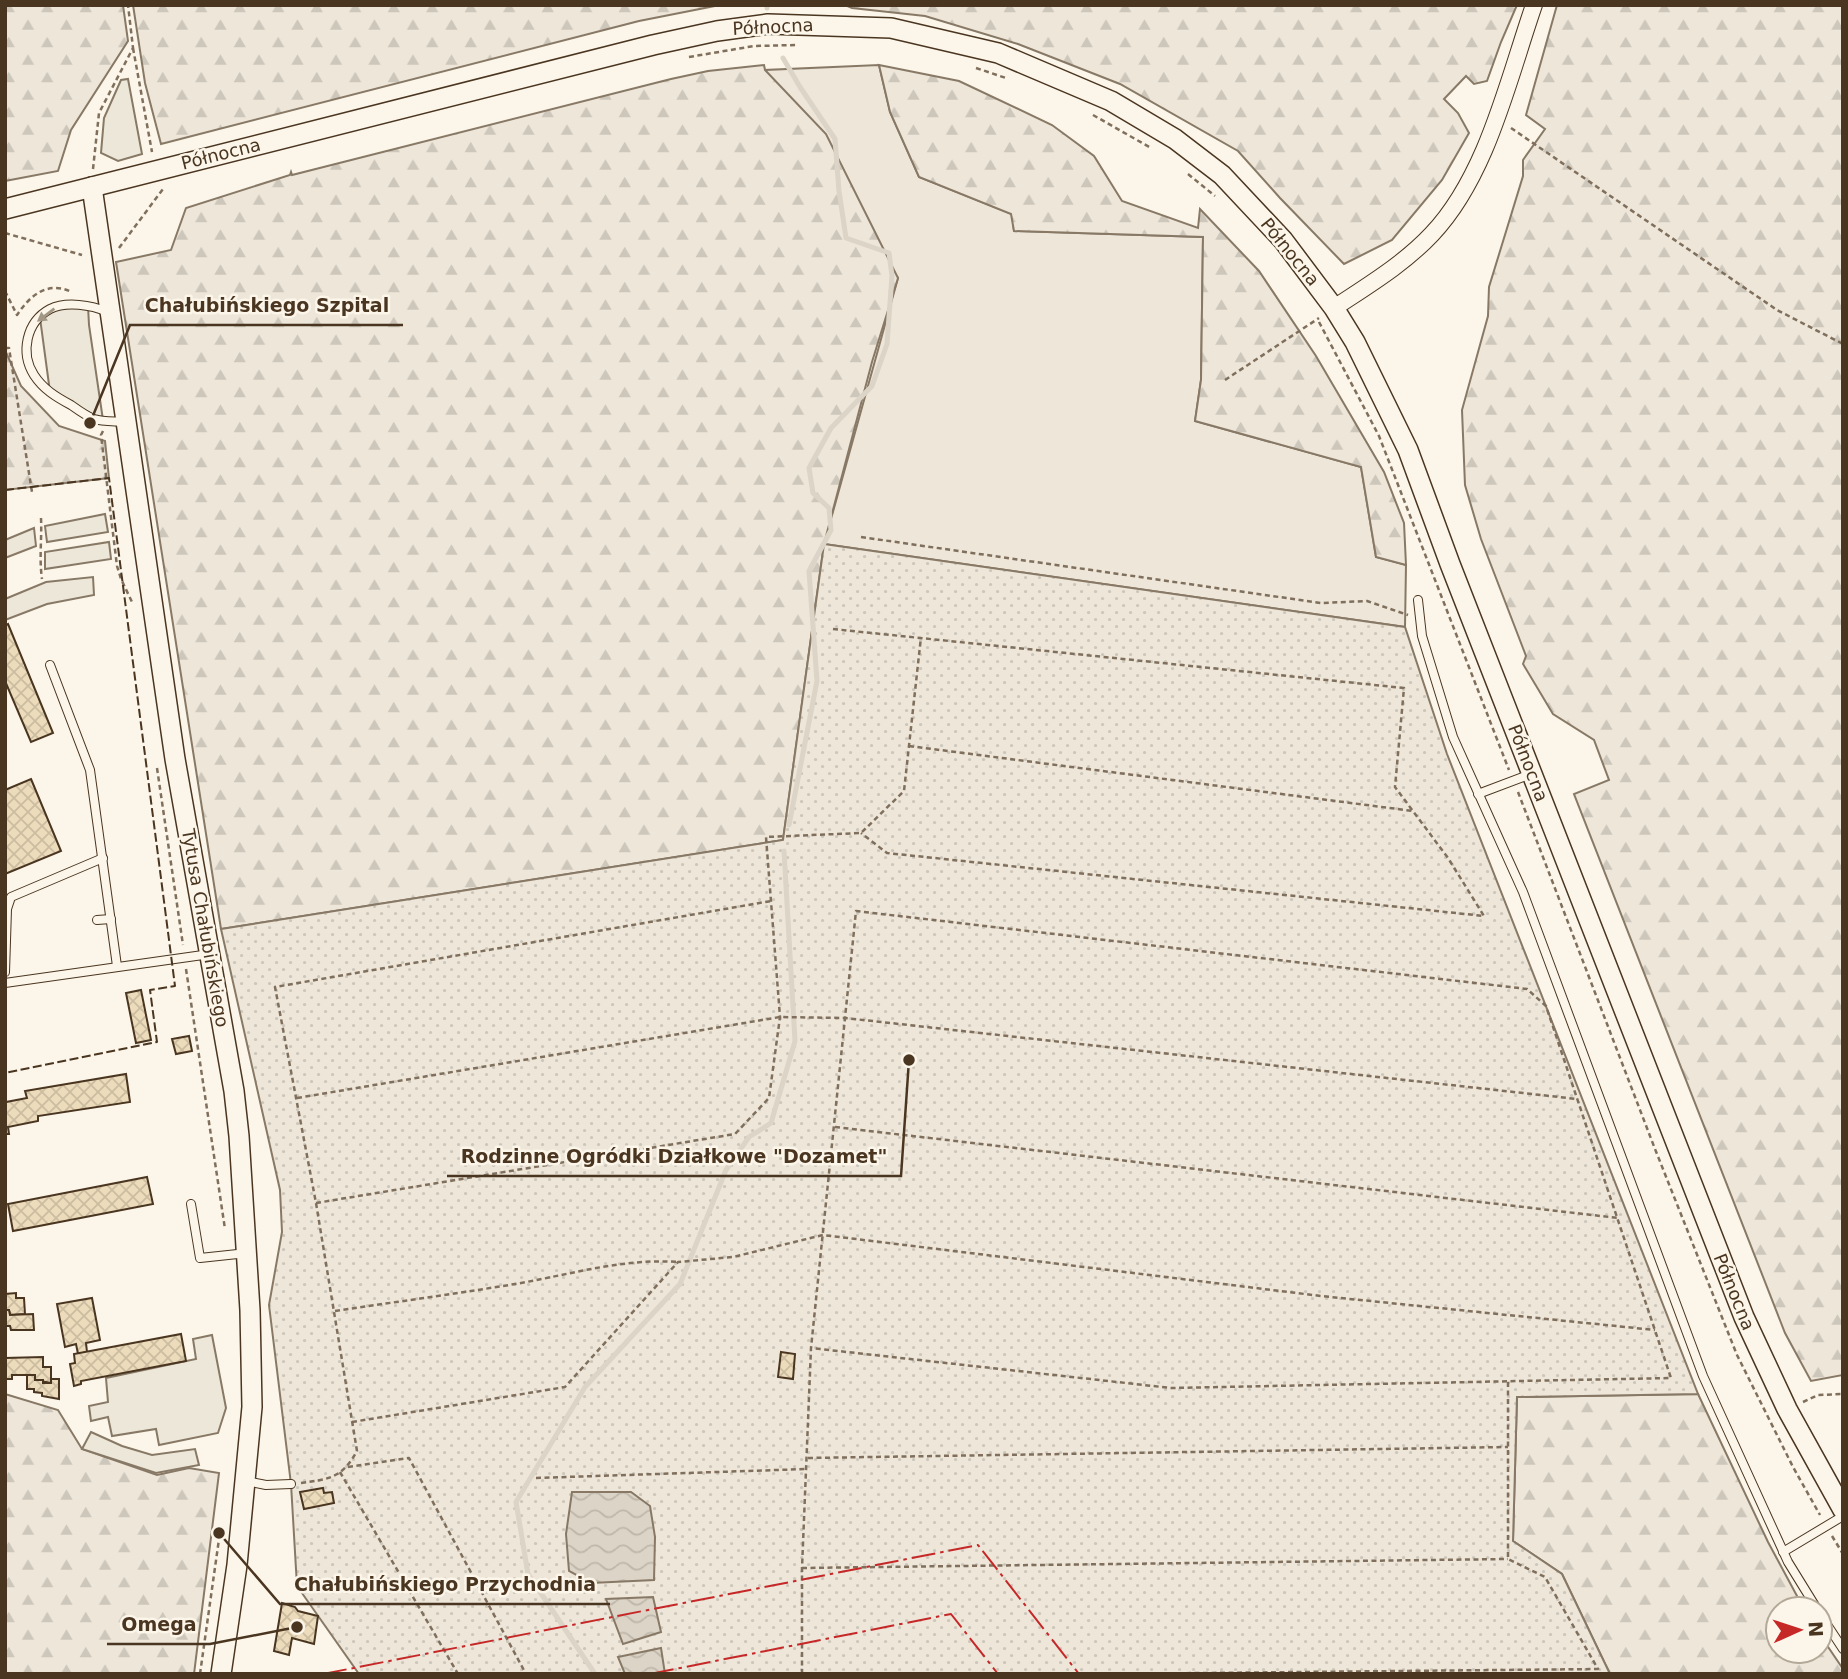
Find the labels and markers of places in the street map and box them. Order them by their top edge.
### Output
callout: Chałubińskiego Szpital [130,285,403,325]
callout: Rodzinne Ogródki Działkowe "Dozamet" [447,1136,901,1176]
callout: Chałubińskiego Przychodnia [280,1564,610,1604]
callout: Omega [107,1604,210,1644]

